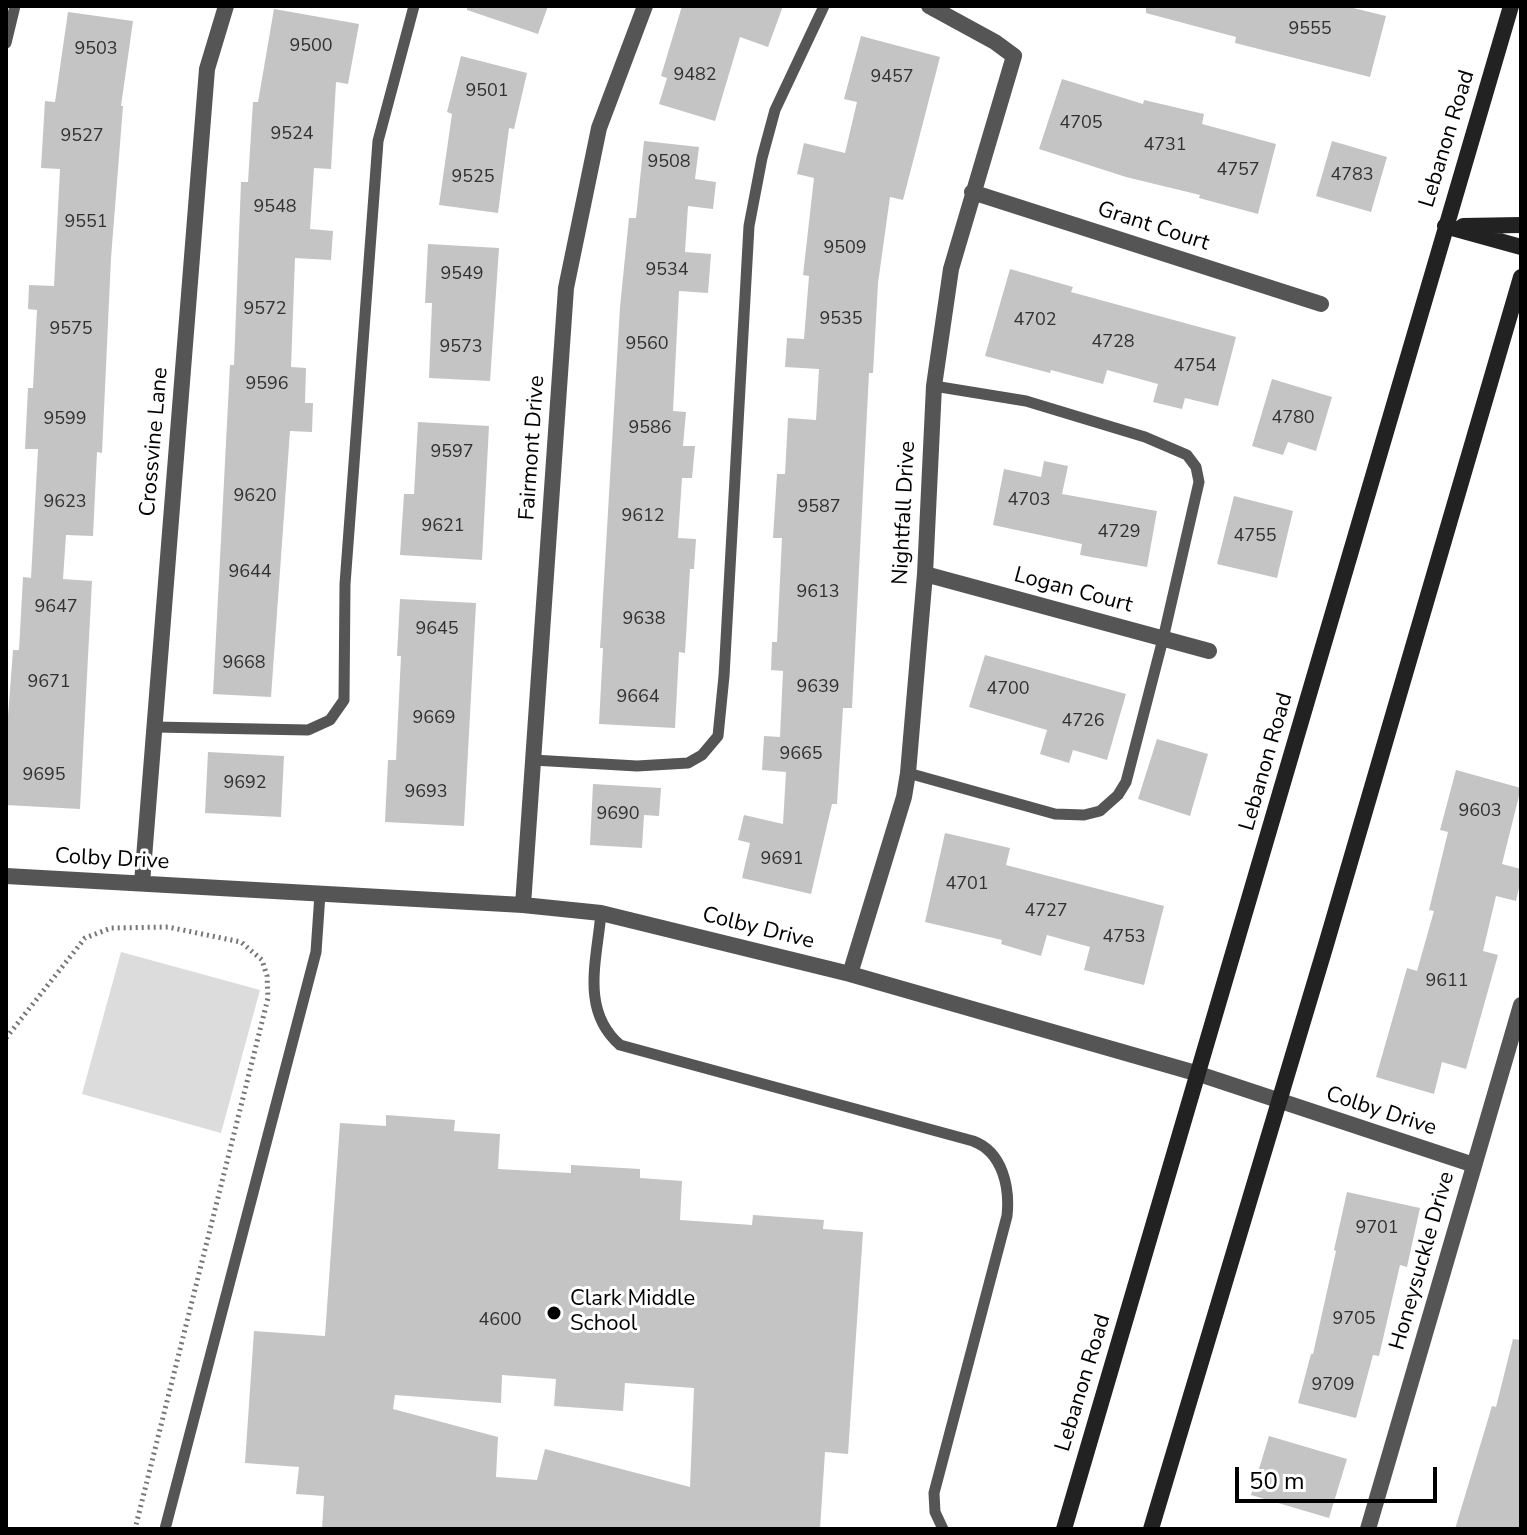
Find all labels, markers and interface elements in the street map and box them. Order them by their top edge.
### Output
house number: 9555 [1288,19,1332,41]
house number: 9500 [289,36,333,58]
house number: 9503 [74,39,118,61]
house number: 9482 [673,65,717,87]
house number: 9457 [870,67,914,89]
street label: Lebanon Road [1415,67,1481,211]
house number: 9501 [465,81,509,103]
house number: 4705 [1059,113,1103,135]
house number: 9524 [270,124,314,146]
house number: 9527 [60,126,104,148]
house number: 4731 [1143,135,1187,157]
house number: 9508 [647,152,691,174]
house number: 4757 [1216,160,1260,182]
house number: 4783 [1330,165,1374,187]
house number: 9525 [451,167,495,189]
house number: 9548 [253,197,297,219]
street label: Grant Court [1094,197,1212,257]
house number: 9551 [64,212,108,234]
house number: 9509 [823,238,867,260]
house number: 9534 [645,260,689,282]
house number: 9549 [440,264,484,286]
house number: 9572 [243,299,287,321]
house number: 9535 [819,309,863,331]
house number: 4702 [1013,310,1057,332]
house number: 9575 [49,319,93,341]
house number: 4728 [1091,332,1135,354]
house number: 9560 [625,334,669,356]
house number: 9573 [439,337,483,359]
house number: 4754 [1173,356,1217,378]
street label: Crossvine Lane [135,366,175,518]
house number: 9596 [245,374,289,396]
street label: Fairmont Drive [515,375,551,521]
house number: 4780 [1271,408,1315,430]
house number: 9599 [43,409,87,431]
house number: 9586 [628,418,672,440]
street label: Nightfall Drive [888,440,922,586]
house number: 9597 [430,442,474,464]
house number: 9620 [233,486,277,508]
house number: 4703 [1007,490,1051,512]
house number: 9623 [43,492,87,514]
house number: 9587 [797,497,841,519]
house number: 9612 [621,506,665,528]
house number: 9621 [421,516,465,538]
house number: 4729 [1097,522,1141,544]
house number: 4755 [1233,526,1277,548]
house number: 9644 [228,562,272,584]
street label: Logan Court [1011,563,1135,619]
house number: 9613 [796,582,840,604]
house number: 9647 [34,597,78,619]
house number: 9638 [622,609,666,631]
house number: 9645 [415,619,459,641]
house number: 9668 [222,653,266,675]
house number: 9671 [27,672,71,694]
house number: 9639 [796,677,840,699]
house number: 4700 [986,679,1030,701]
house number: 9664 [616,687,660,709]
street label: Lebanon Road [1235,690,1299,834]
house number: 9669 [412,708,456,730]
house number: 4726 [1061,711,1105,733]
house number: 9665 [779,744,823,766]
house number: 9695 [22,765,66,787]
house number: 9692 [223,773,267,795]
house number: 9693 [404,782,448,804]
house number: 9603 [1458,801,1502,823]
house number: 9690 [596,804,640,826]
street label: Colby Drive [54,844,170,876]
house number: 9691 [760,849,804,871]
house number: 4701 [945,874,989,896]
house number: 4727 [1024,901,1068,923]
street label: Colby Drive [699,902,817,956]
house number: 4753 [1102,927,1146,949]
house number: 9611 [1425,971,1469,993]
street label: Colby Drive [1322,1082,1440,1142]
street label: Honeysuckle Drive [1385,1169,1461,1353]
house number: 9701 [1355,1218,1399,1240]
place label: Clark Middle School [570,1287,695,1338]
marker: Clark Middle School [545,1304,563,1322]
house number: 9705 [1332,1309,1376,1331]
house number: 4600 [478,1310,522,1332]
street label: Lebanon Road [1051,1311,1117,1455]
house number: 9709 [1311,1375,1355,1397]
scale bar [1239,1451,1441,1501]
text: 50 m [1249,1465,1305,1497]

